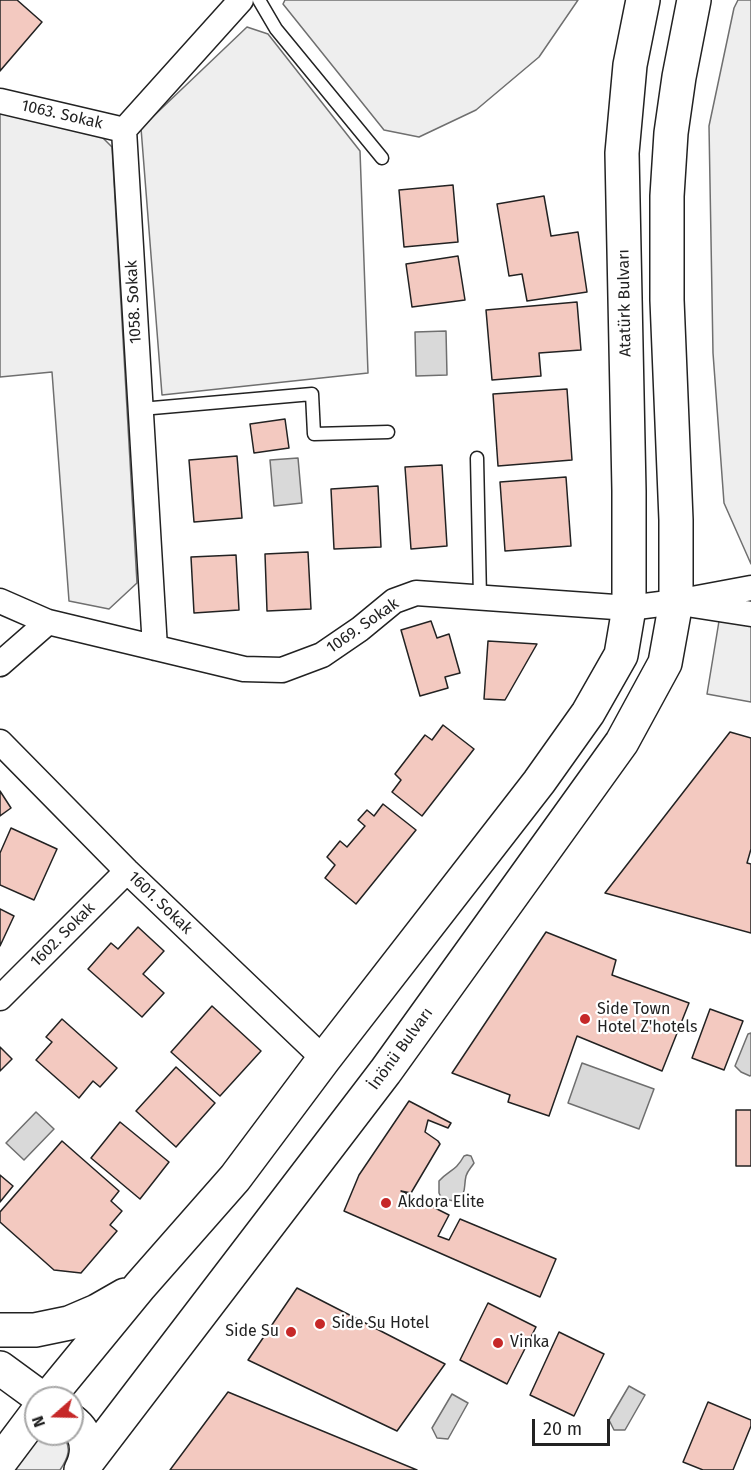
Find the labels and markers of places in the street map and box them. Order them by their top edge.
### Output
place label: Side Town Hotel Z'hotels [597,1000,697,1038]
marker: Side Town Hotel Z'hotels [578,1012,592,1026]
place label: Akdora Elite [398,1193,485,1213]
marker: Akdora Elite [379,1196,393,1210]
place label: Side Su Hotel [332,1314,429,1334]
marker: Side Su Hotel [313,1317,327,1331]
place label: Side Su [225,1322,279,1342]
marker: Side Su [284,1325,298,1339]
place label: Vinka [510,1333,549,1353]
marker: Vinka [491,1336,505,1350]

